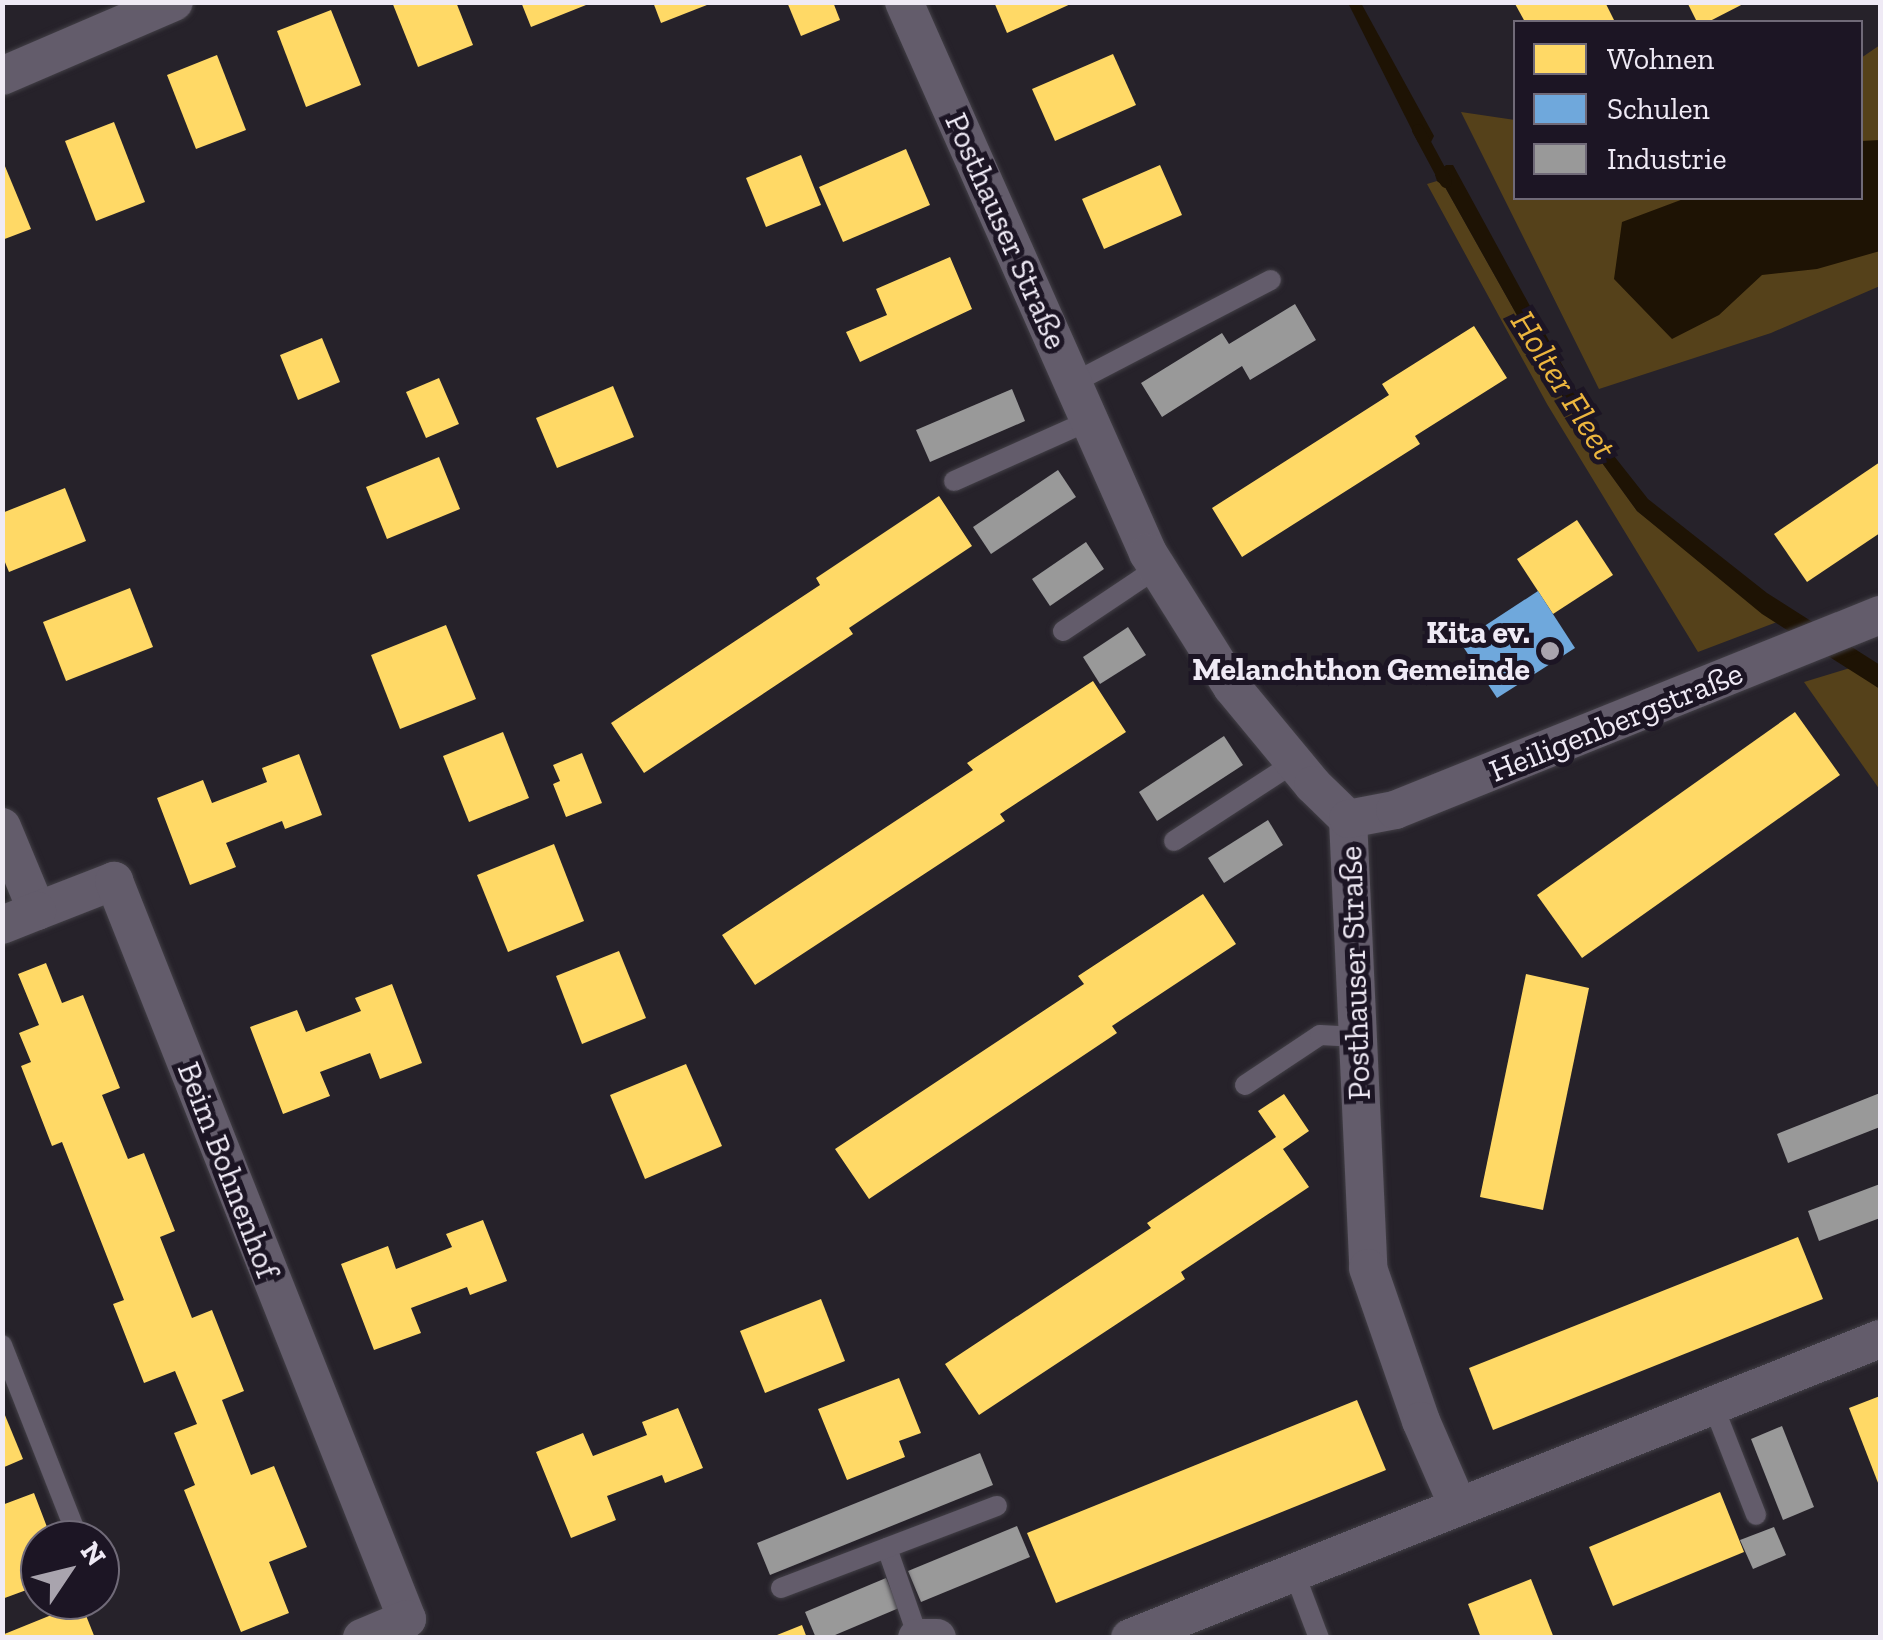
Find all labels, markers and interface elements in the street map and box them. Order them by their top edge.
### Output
legend [1513,20,1863,200]
text: Wohnen [1607,41,1714,77]
text: Schulen [1607,91,1710,127]
street label: Posthauser Straße [937,107,1075,355]
text: Industrie [1607,141,1727,177]
water label: Holter Fleet [1502,303,1626,467]
place label: Kita ev. Melanchthon Gemeinde [1192,614,1530,689]
marker: Kita ev. Melanchthon Gemeinde [1539,640,1561,662]
street label: Heiligenbergstraße [1484,654,1748,790]
street label: Posthauser Straße [1331,845,1379,1101]
street label: Beim Bohnenhof [169,1057,287,1283]
north arrow [20,1520,120,1620]
text: N [74,1535,113,1572]

